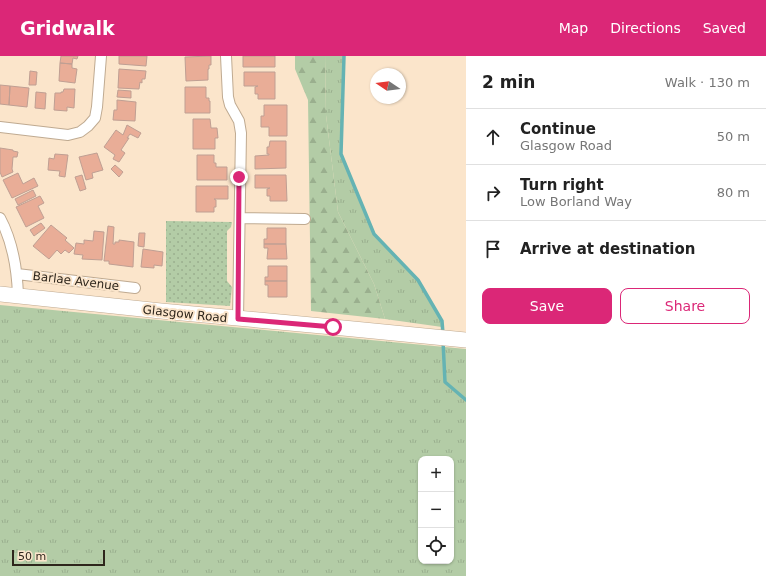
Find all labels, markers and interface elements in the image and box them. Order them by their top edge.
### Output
text: Gridwalk [20,17,115,39]
text: Map [559,20,588,36]
text: Directions [610,20,681,36]
text: Saved [703,20,746,36]
north arrow [370,68,406,104]
text: 2 min [482,72,535,92]
text: Walk · 130 m [665,75,750,90]
text: Continue [520,120,596,138]
icon: ahead [482,126,504,148]
text: 50 m [717,129,750,144]
text: Glasgow Road [520,138,612,153]
route end [230,168,248,186]
text: Turn right [520,176,604,194]
icon: right [482,182,504,204]
text: 80 m [717,185,750,200]
text: Low Borland Way [520,194,632,209]
icon: arrive [482,238,504,260]
text: Arrive at destination [520,240,695,258]
street label: Barlae Avenue [32,269,120,293]
button: Save [482,288,612,324]
button: Share [620,288,750,324]
street label: Glasgow Road [142,303,228,325]
route start [324,318,342,336]
map controls [418,456,454,564]
button: + [418,456,454,492]
button: − [418,492,454,528]
button: locate [418,528,454,564]
scale bar [12,548,105,567]
text: 50 m [18,550,46,563]

